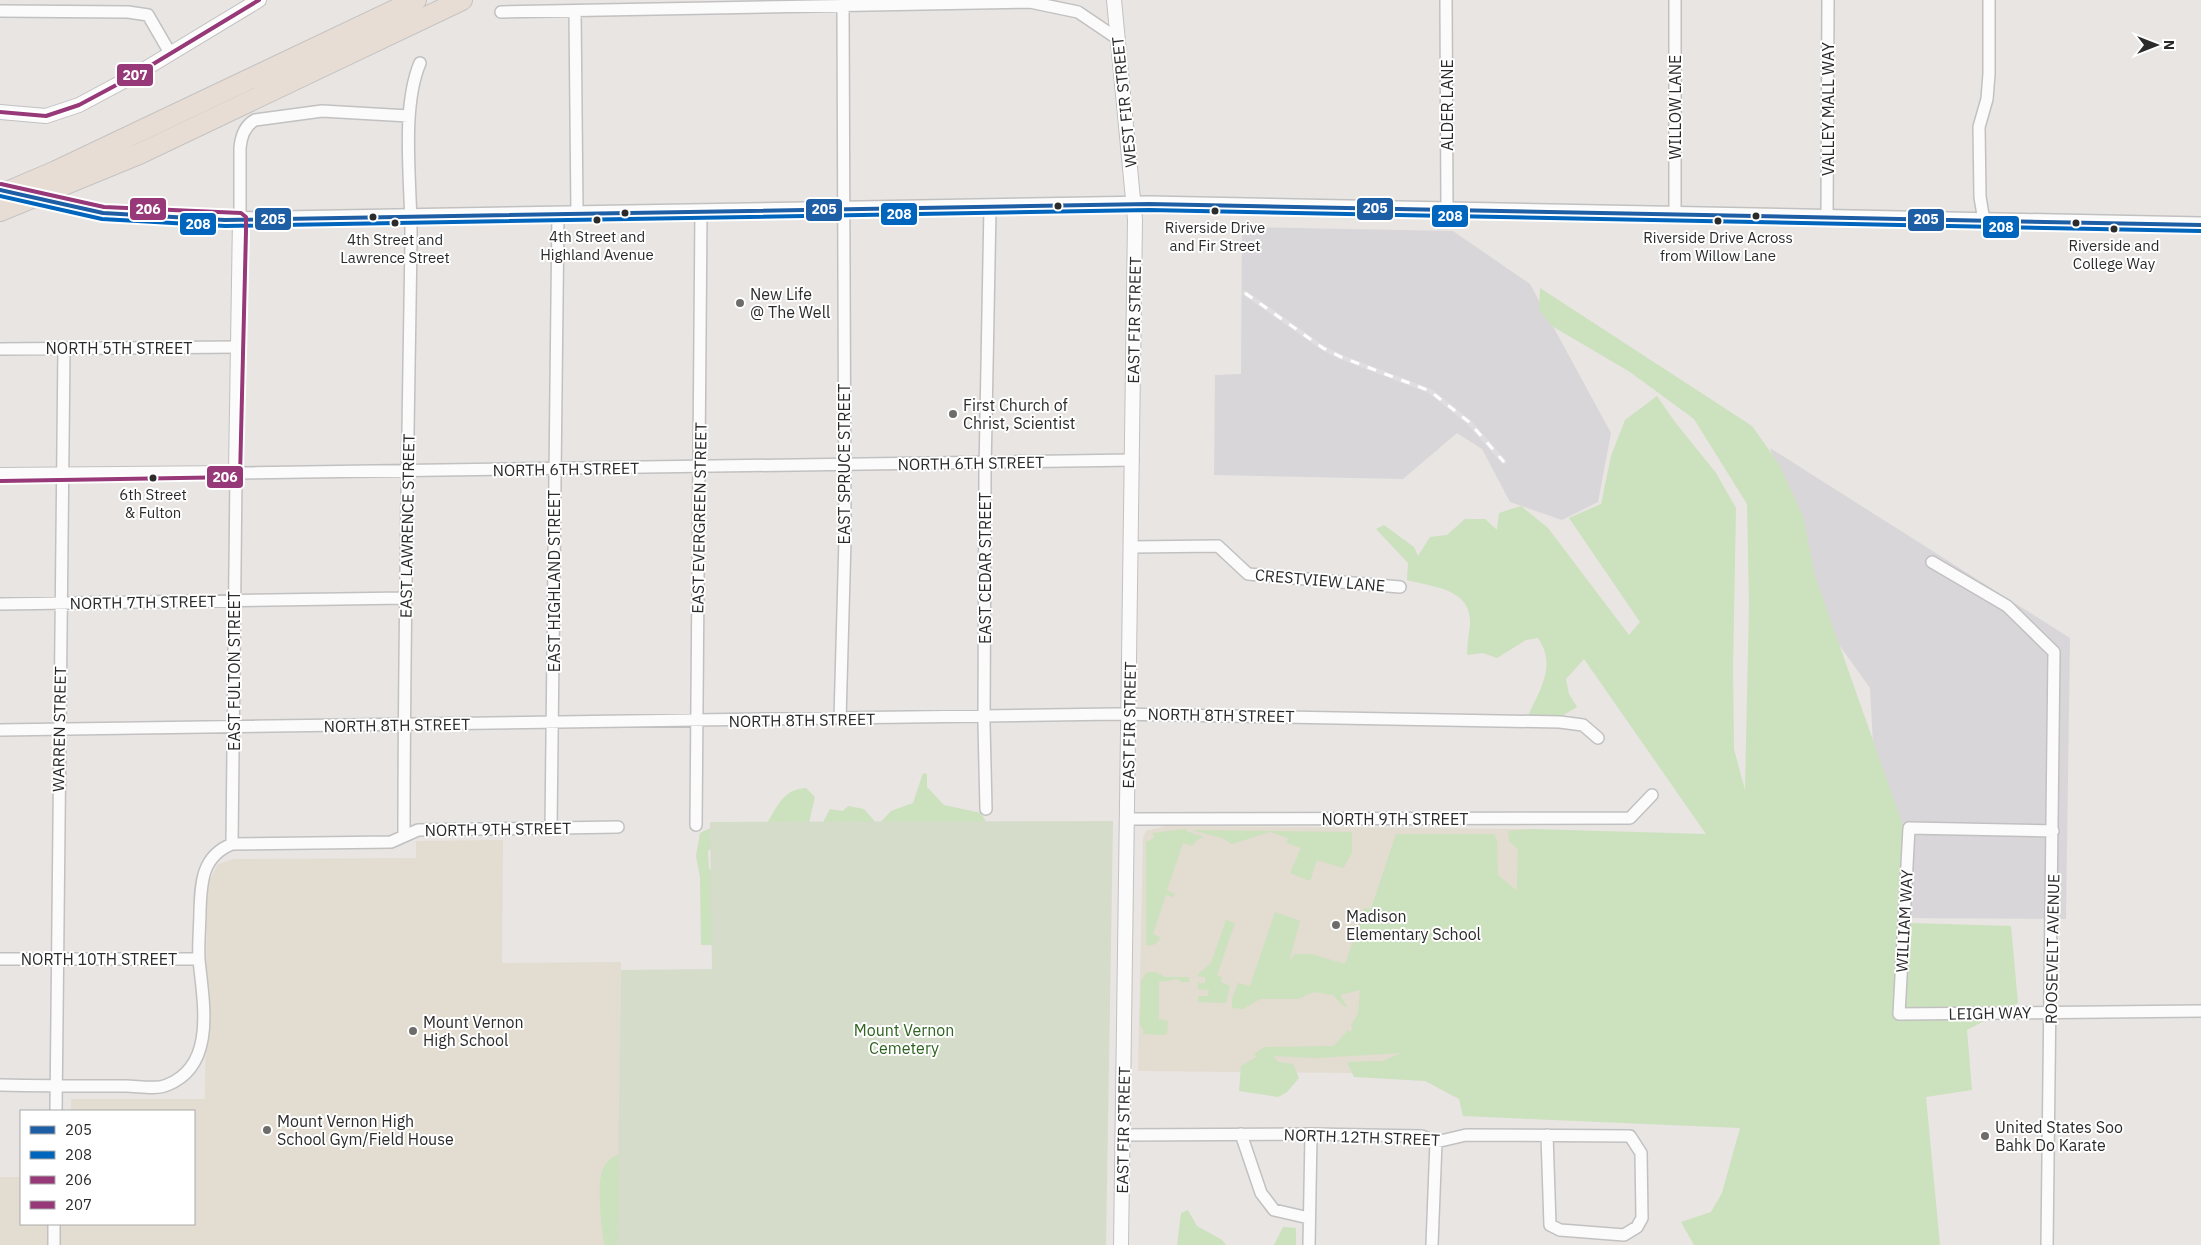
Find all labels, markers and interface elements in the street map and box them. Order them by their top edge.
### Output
north arrow [2131,20,2181,70]
street label: WEST FIR STREET [1107,36,1141,168]
text: N [2160,40,2178,50]
street label: VALLEY MALL WAY [1818,42,1838,176]
street label: WILLOW LANE [1665,55,1685,159]
street label: ALDER LANE [1437,59,1457,151]
line badge: 207 [116,63,154,87]
text: 207 [122,66,148,84]
line badge: 206 [129,197,167,221]
line badge: 205 [1356,197,1394,221]
line badge: 205 [805,198,843,222]
text: 205 [1362,199,1388,217]
text: 206 [135,200,161,218]
text: 205 [811,200,837,218]
unlabelled marker [1053,201,1063,211]
line badge: 208 [880,202,918,226]
line badge: 208 [1431,204,1469,228]
text: 208 [886,205,912,223]
marker: Riverside Drive and Fir Street [1210,206,1220,216]
line badge: 205 [254,207,292,231]
text: 208 [1437,207,1463,225]
unlabelled marker [620,208,630,218]
line badge: 205 [1907,208,1945,232]
text: 205 [260,210,286,228]
text: 205 [1913,210,1939,228]
unlabelled marker [1751,211,1761,221]
line badge: 208 [179,212,217,236]
unlabelled marker [368,212,378,222]
text: 208 [185,215,211,233]
marker: 4th Street and Highland Avenue [592,215,602,225]
line badge: 208 [1982,215,2020,239]
marker: Riverside Drive Across from Willow Lane [1713,216,1723,226]
marker: 4th Street and Lawrence Street [390,218,400,228]
place label: Riverside Drive and Fir Street [1165,218,1265,255]
text: 208 [1988,218,2014,236]
unlabelled marker [2071,218,2081,228]
marker: Riverside and College Way [2109,224,2119,234]
place label: 4th Street and Highland Avenue [540,227,654,264]
place label: Riverside Drive Across from Willow Lane [1643,228,1793,265]
place label: 4th Street and Lawrence Street [340,230,450,267]
place label: Riverside and College Way [2068,236,2160,273]
street label: EAST FIR STREET [1123,256,1145,384]
place label: New Life @ The Well [750,284,830,322]
marker: New Life @ The Well [734,297,746,309]
street label: NORTH 5TH STREET [46,338,192,358]
street label: EAST SPRUCE STREET [834,384,854,544]
place label: First Church of Christ, Scientist [963,395,1075,433]
marker: First Church of Christ, Scientist [947,408,959,420]
street label: EAST EVERGREEN STREET [687,422,711,614]
street label: EAST LAWRENCE STREET [395,434,419,618]
street label: NORTH 6TH STREET [897,452,1045,474]
street label: NORTH 6TH STREET [492,458,640,480]
line badge: 206 [206,465,244,489]
text: 206 [212,468,238,486]
marker: 6th Street & Fulton [148,473,158,483]
place label: 6th Street & Fulton [119,485,187,522]
street label: EAST HIGHLAND STREET [544,490,564,672]
street label: EAST CEDAR STREET [975,492,995,644]
street label: CRESTVIEW LANE [1254,564,1386,596]
street label: NORTH 7TH STREET [69,591,217,613]
street label: EAST FULTON STREET [224,591,244,751]
street label: EAST FIR STREET [1118,661,1140,789]
street label: WARREN STREET [48,666,70,792]
street label: NORTH 8TH STREET [1147,704,1295,726]
street label: NORTH 8TH STREET [728,709,876,731]
street label: NORTH 8TH STREET [323,714,471,736]
street label: NORTH 9TH STREET [1322,809,1468,829]
street label: NORTH 9TH STREET [424,818,572,840]
street label: WILLIAM WAY [1891,868,1917,973]
street label: ROOSEVELT AVENUE [2041,874,2063,1024]
place label: Madison Elementary School [1346,906,1481,944]
marker: Madison Elementary School [1330,919,1342,931]
street label: NORTH 10TH STREET [21,949,177,969]
street label: LEIGH WAY [1948,1002,2032,1024]
place label: Mount Vernon High School [423,1012,524,1050]
park label: Mount Vernon Cemetery [854,1020,954,1058]
marker: Mount Vernon High School [407,1025,419,1037]
street label: EAST FIR STREET [1112,1066,1134,1194]
legend [20,1110,195,1225]
place label: Mount Vernon High School Gym/Field House [277,1111,454,1149]
place label: United States Soo Bahk Do Karate [1995,1117,2123,1155]
text: 205 [65,1120,92,1139]
marker: Mount Vernon High School Gym/Field House [261,1124,273,1136]
street label: NORTH 12TH STREET [1283,1124,1441,1150]
marker: United States Soo Bahk Do Karate [1979,1130,1991,1142]
text: 208 [65,1145,92,1164]
text: 206 [65,1170,92,1189]
text: 207 [65,1195,92,1214]

